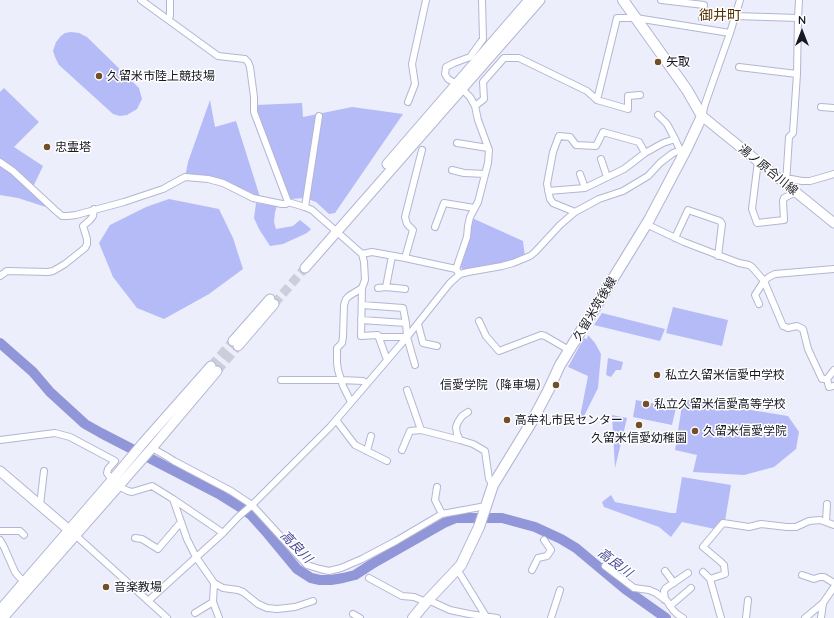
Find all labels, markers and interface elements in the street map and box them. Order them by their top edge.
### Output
district label: 御井町 [699,8,741,24]
north arrow [782,12,822,52]
text: N [798,13,806,27]
place label: 矢取 [666,55,690,69]
marker: 矢取 [653,57,663,67]
place label: 久留米市陸上競技場 [107,69,215,83]
marker: 久留米市陸上競技場 [94,71,104,81]
place label: 忠霊塔 [55,140,91,154]
marker: 忠霊塔 [42,142,52,152]
street label: 湯ノ原合川線 [735,142,801,198]
street label: 久留米筑後線 [570,274,620,344]
place label: 私立久留米信愛中学校 [665,368,785,382]
marker: 私立久留米信愛中学校 [652,370,662,380]
place label: 信愛学院（降車場） [440,378,548,392]
marker: 信愛学院（降車場） [551,380,561,390]
place label: 私立久留米信愛高等学校 [654,397,786,411]
marker: 私立久留米信愛高等学校 [641,399,651,409]
place label: 高牟礼市民センター [515,413,623,427]
marker: 高牟礼市民センター [502,415,512,425]
marker: 久留米信愛幼稚園 [634,420,644,430]
place label: 久留米信愛学院 [703,424,787,438]
marker: 久留米信愛学院 [690,426,700,436]
place label: 久留米信愛幼稚園 [591,431,687,445]
water label: 高良川 [277,528,315,566]
water label: 高良川 [595,545,635,581]
place label: 音楽教場 [114,580,162,594]
marker: 音楽教場 [101,582,111,592]

